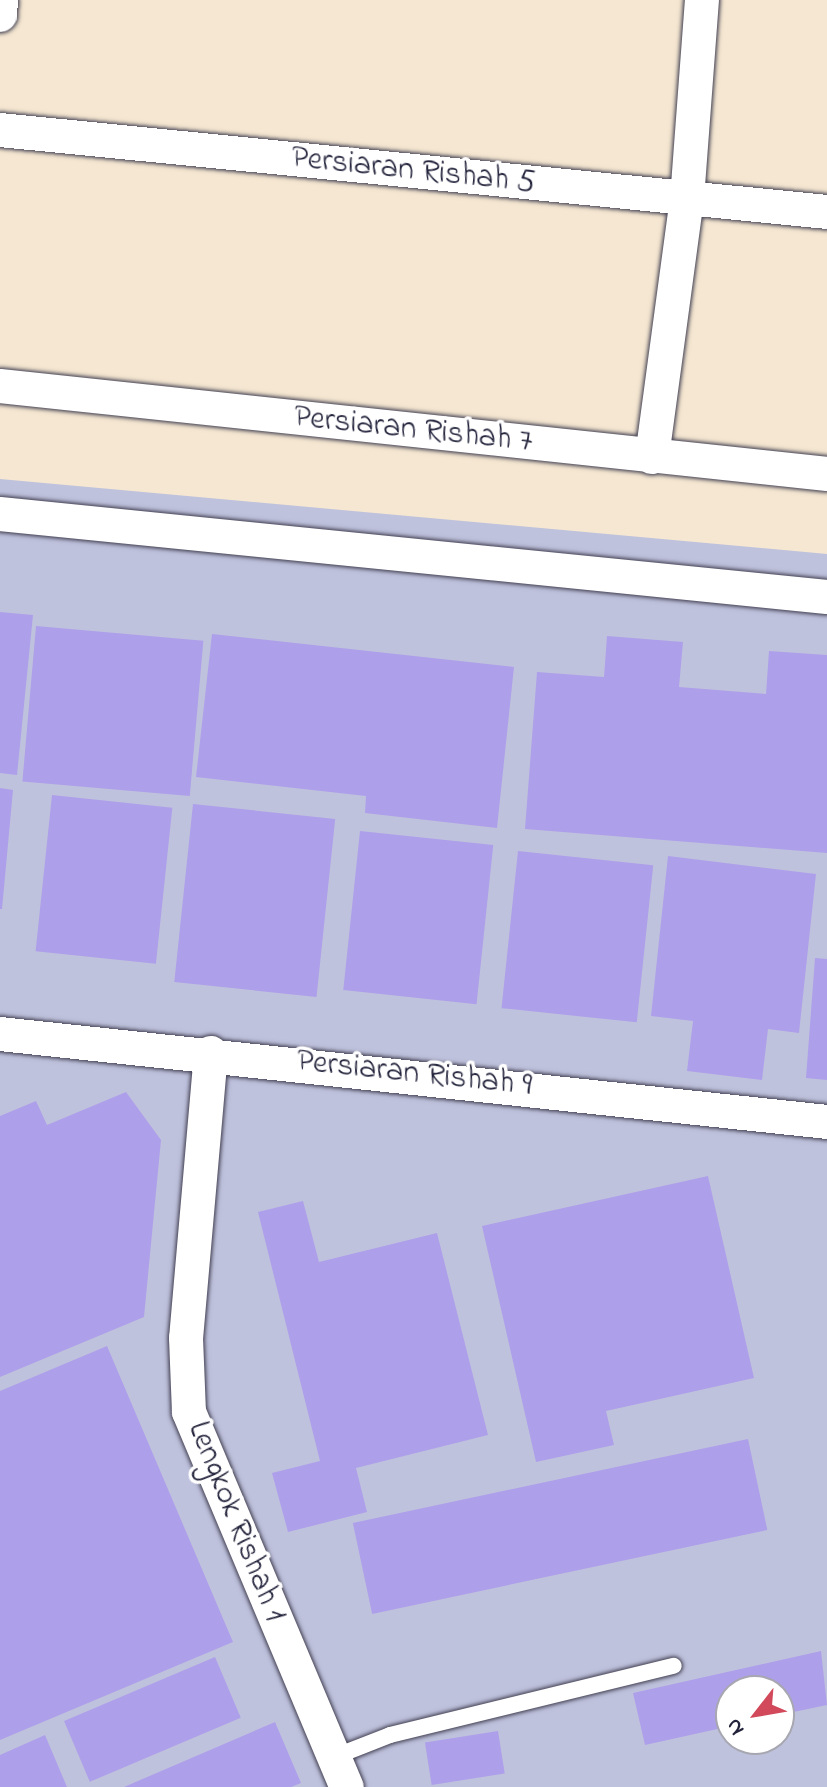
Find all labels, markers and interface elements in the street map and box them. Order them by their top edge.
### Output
street label: Persiaran Rishah 5 [289,140,537,204]
street label: Persiaran Rishah 7 [292,399,534,463]
street label: Persiaran Rishah 9 [295,1044,533,1106]
street label: Lengkok Rishah 1 [177,1416,293,1628]
north arrow [715,1675,795,1755]
text: N [719,1712,754,1741]

